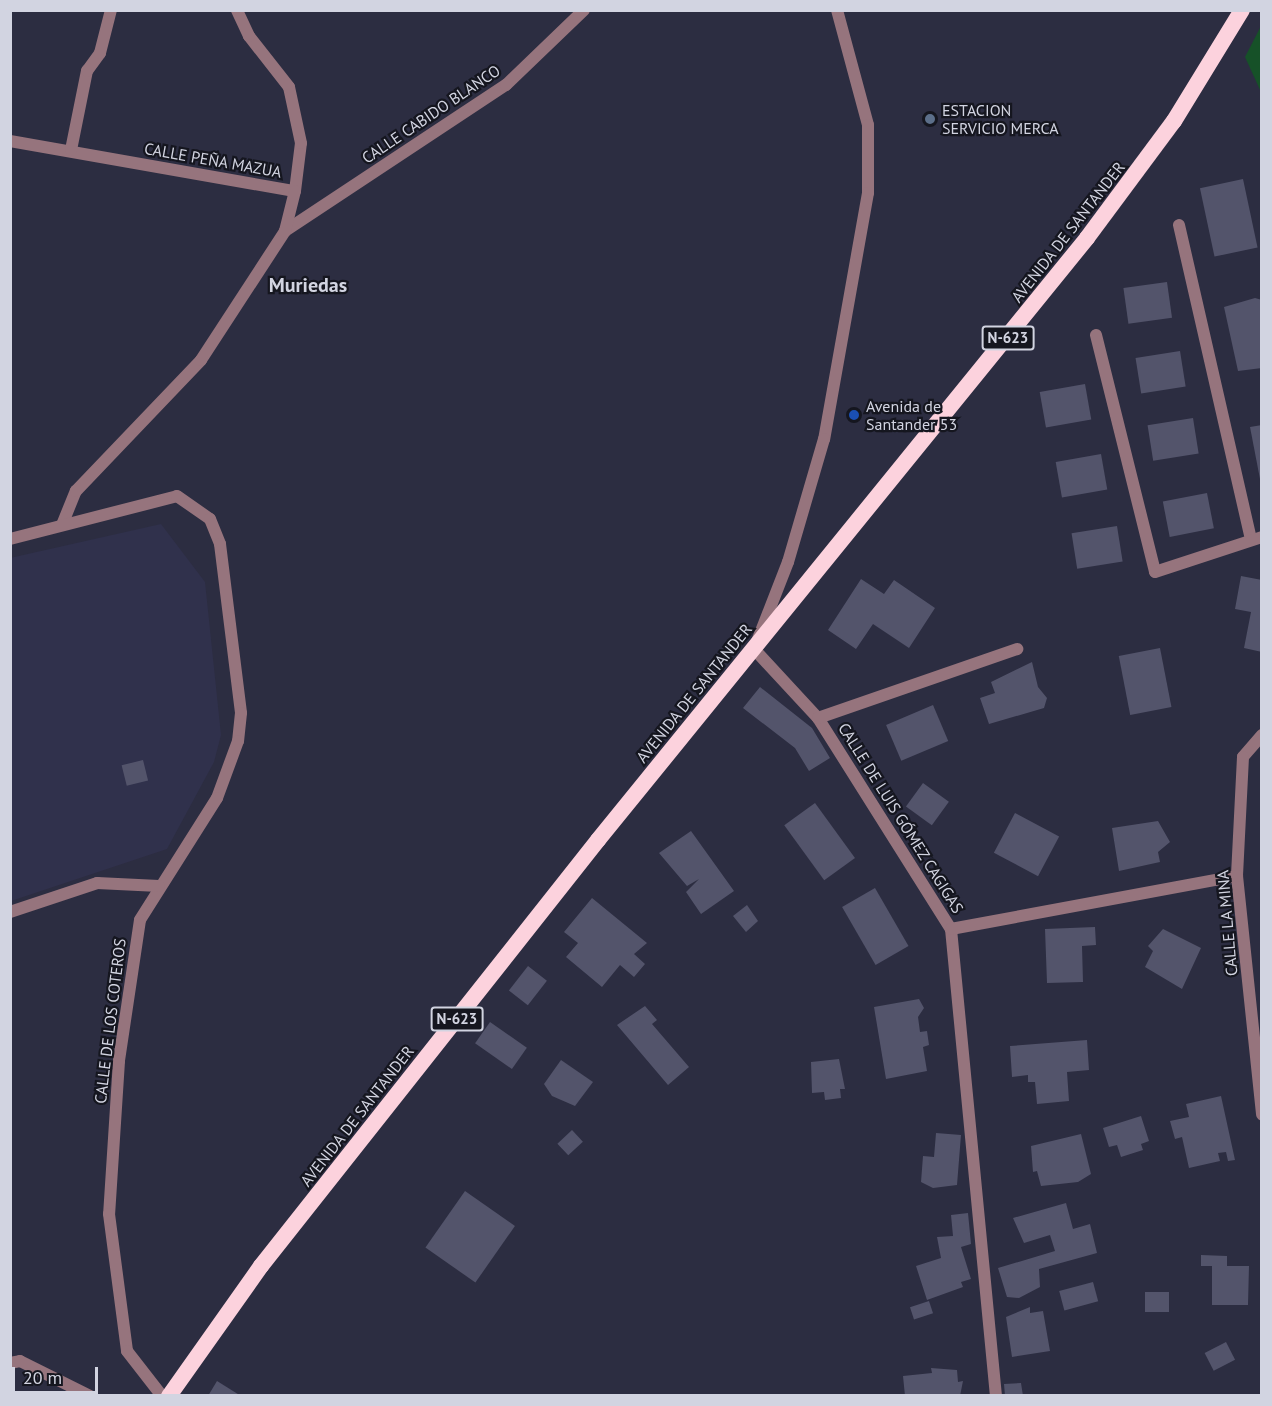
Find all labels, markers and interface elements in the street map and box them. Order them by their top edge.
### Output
street label: CALLE CABIDO BLANCO [358,61,504,167]
place label: ESTACION SERVICIO MERCA [942,100,1059,138]
marker: ESTACION SERVICIO MERCA [923,112,937,126]
street label: CALLE PEÑA MAZUA [143,138,283,182]
street label: AVENIDA DE SANTANDER [1007,158,1129,306]
district label: Muriedas [269,273,347,297]
road number: N-623 [981,326,1035,350]
place label: Avenida de Santander 53 [866,396,957,434]
marker: Avenida de Santander 53 [847,408,861,422]
street label: AVENIDA DE SANTANDER [632,619,756,767]
street label: CALLE DE LUIS GÓMEZ CAGIGAS [834,719,968,917]
street label: CALLE LA MINA [1213,869,1241,977]
street label: CALLE DE LOS COTEROS [90,937,130,1105]
road number: N-623 [430,1007,484,1031]
street label: AVENIDA DE SANTANDER [296,1042,418,1190]
scale bar [15,1355,100,1393]
text: 20 m [23,1366,62,1389]

